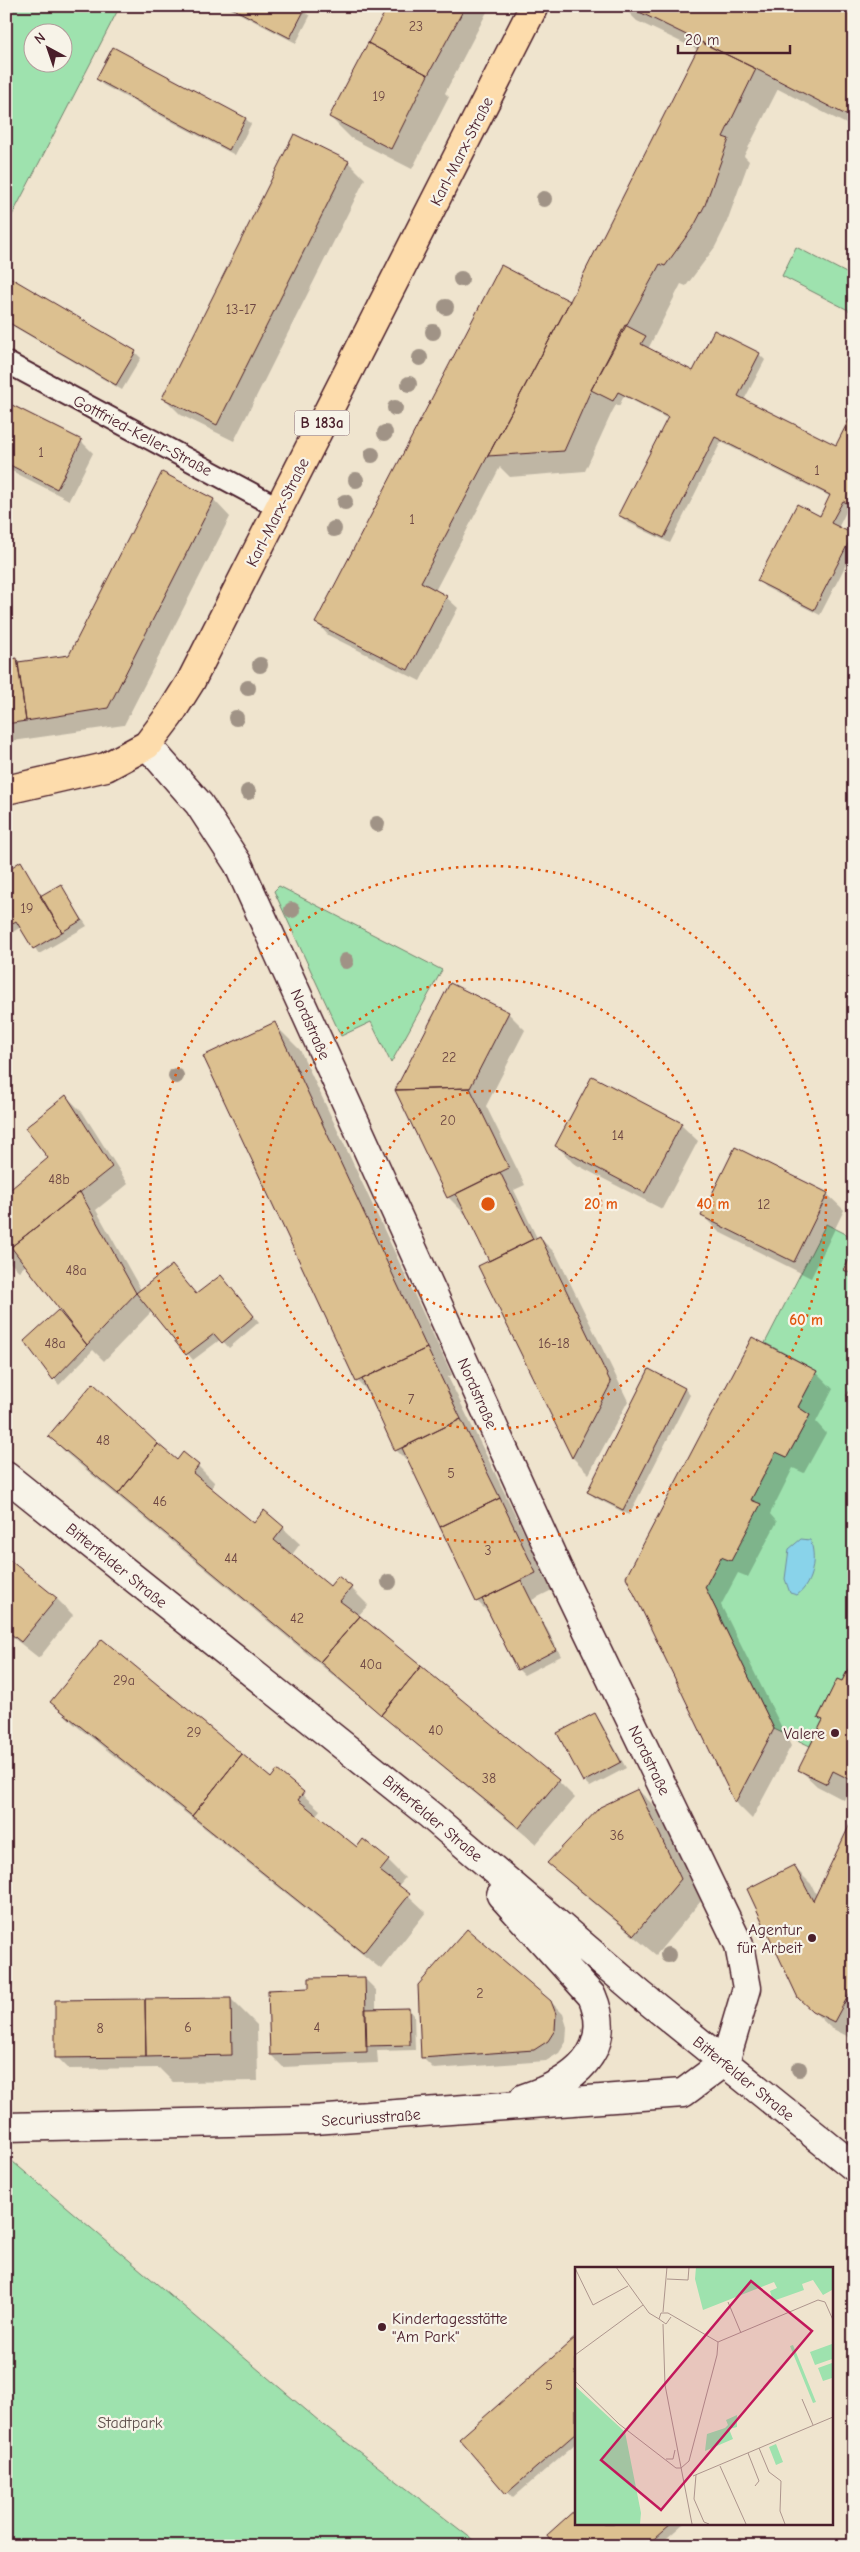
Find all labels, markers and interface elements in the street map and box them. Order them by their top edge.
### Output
house number: 23 [409,18,423,35]
north arrow [22,22,72,72]
scale bar [678,22,790,54]
text: N [31,29,49,48]
text: 20 m [685,31,719,49]
house number: 19 [373,88,385,105]
street label: Karl-Marx-Straße [427,94,497,209]
house number: 13-17 [226,301,257,318]
street label: Gottfried-Keller-Straße [70,392,215,480]
road number: B 183a [294,410,350,436]
house number: 1 [38,444,44,461]
street label: Karl-Marx-Straße [243,455,313,570]
house number: 1 [814,462,820,479]
house number: 1 [409,511,415,528]
house number: 19 [21,900,33,917]
street label: Nordstraße [287,986,334,1062]
house number: 22 [442,1049,456,1066]
house number: 20 [440,1112,456,1129]
house number: 14 [612,1127,624,1144]
house number: 48b [48,1171,70,1188]
centre of rings [479,1195,497,1213]
text: 20 m [584,1195,618,1213]
text: 40 m [697,1195,730,1213]
house number: 12 [758,1196,770,1213]
house number: 48a [65,1262,87,1279]
text: 60 m [789,1311,823,1329]
house number: 48a [44,1335,66,1352]
house number: 16-18 [538,1335,570,1352]
street label: Nordstraße [454,1355,501,1431]
house number: 7 [408,1391,415,1408]
house number: 48 [96,1432,110,1449]
house number: 5 [447,1465,455,1482]
house number: 46 [153,1493,167,1510]
street label: Bitterfelder Straße [62,1520,170,1612]
house number: 3 [484,1542,492,1559]
house number: 44 [224,1550,238,1567]
house number: 42 [290,1610,304,1627]
house number: 40a [360,1656,382,1673]
house number: 29a [113,1672,135,1689]
house number: 40 [428,1722,444,1739]
street label: Nordstraße [625,1723,674,1798]
house number: 29 [187,1724,201,1741]
place label: Valere [783,1725,825,1743]
marker: Valere [829,1727,841,1739]
house number: 38 [482,1770,496,1787]
street label: Bitterfelder Straße [379,1772,486,1866]
house number: 36 [610,1827,624,1844]
place label: Agentur für Arbeit [736,1921,803,1957]
marker: Agentur für Arbeit [806,1932,818,1944]
house number: 2 [476,1985,484,2002]
house number: 6 [184,2019,192,2036]
house number: 4 [314,2019,321,2036]
house number: 8 [96,2020,104,2037]
street label: Bitterfelder Straße [689,2033,797,2125]
street label: Securiusstraße [321,2106,421,2130]
inset map [575,2267,832,2524]
place label: Kindertagesstätte "Am Park" [392,2310,508,2346]
marker: Kindertagesstätte "Am Park" [376,2321,388,2333]
house number: 5 [545,2377,553,2394]
park label: Stadtpark [97,2414,163,2432]

